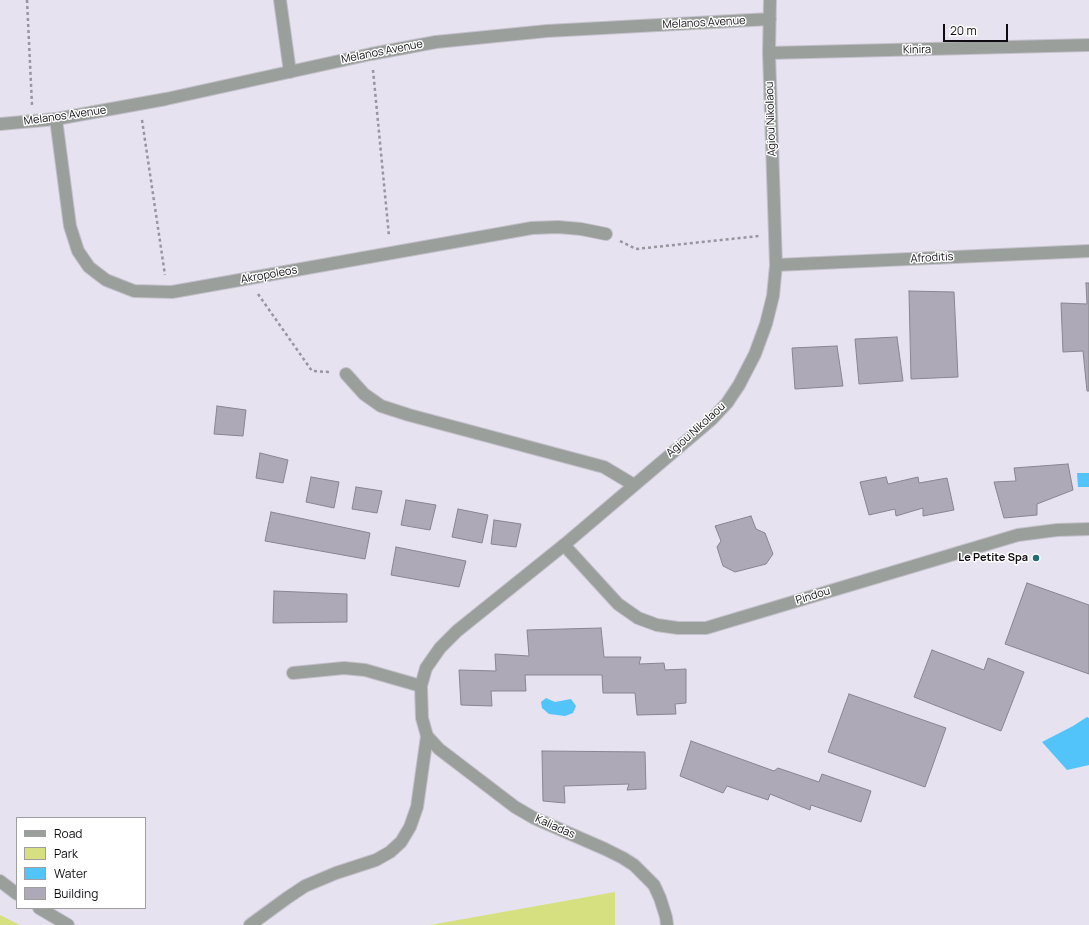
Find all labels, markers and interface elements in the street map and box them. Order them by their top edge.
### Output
street label: Melanos Avenue [662,14,746,32]
scale bar [945,16,1010,42]
text: 20 m [950,22,977,39]
street label: Melanos Avenue [340,38,424,66]
street label: Kinira [903,43,931,57]
street label: Agiou Nikolaou [763,81,779,157]
street label: Melanos Avenue [23,104,107,128]
street label: Afroditis [910,250,954,266]
street label: Akropoleos [240,264,298,286]
street label: Agiou Nikolaou [664,400,728,460]
place label: Le Petite Spa [958,551,1028,565]
marker: Le Petite Spa [1031,553,1041,563]
street label: Pindou [794,585,832,607]
street label: Kaliadas [533,812,577,842]
legend [16,817,146,909]
text: Road [54,825,82,842]
text: Park [54,845,78,862]
text: Water [54,865,87,882]
text: Building [54,885,98,902]

